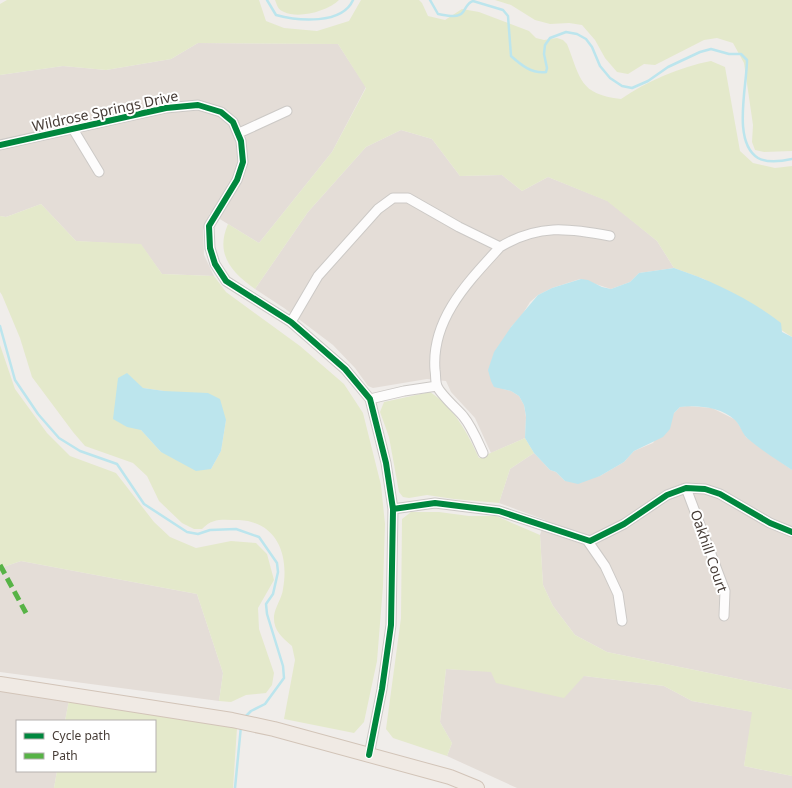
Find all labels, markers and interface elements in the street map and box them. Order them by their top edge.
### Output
street label: Wildrose Springs Drive [30,86,180,135]
street label: Oakhill Court [686,507,732,595]
legend [16,720,156,772]
text: Cycle path [52,727,110,744]
text: Path [52,747,78,764]

